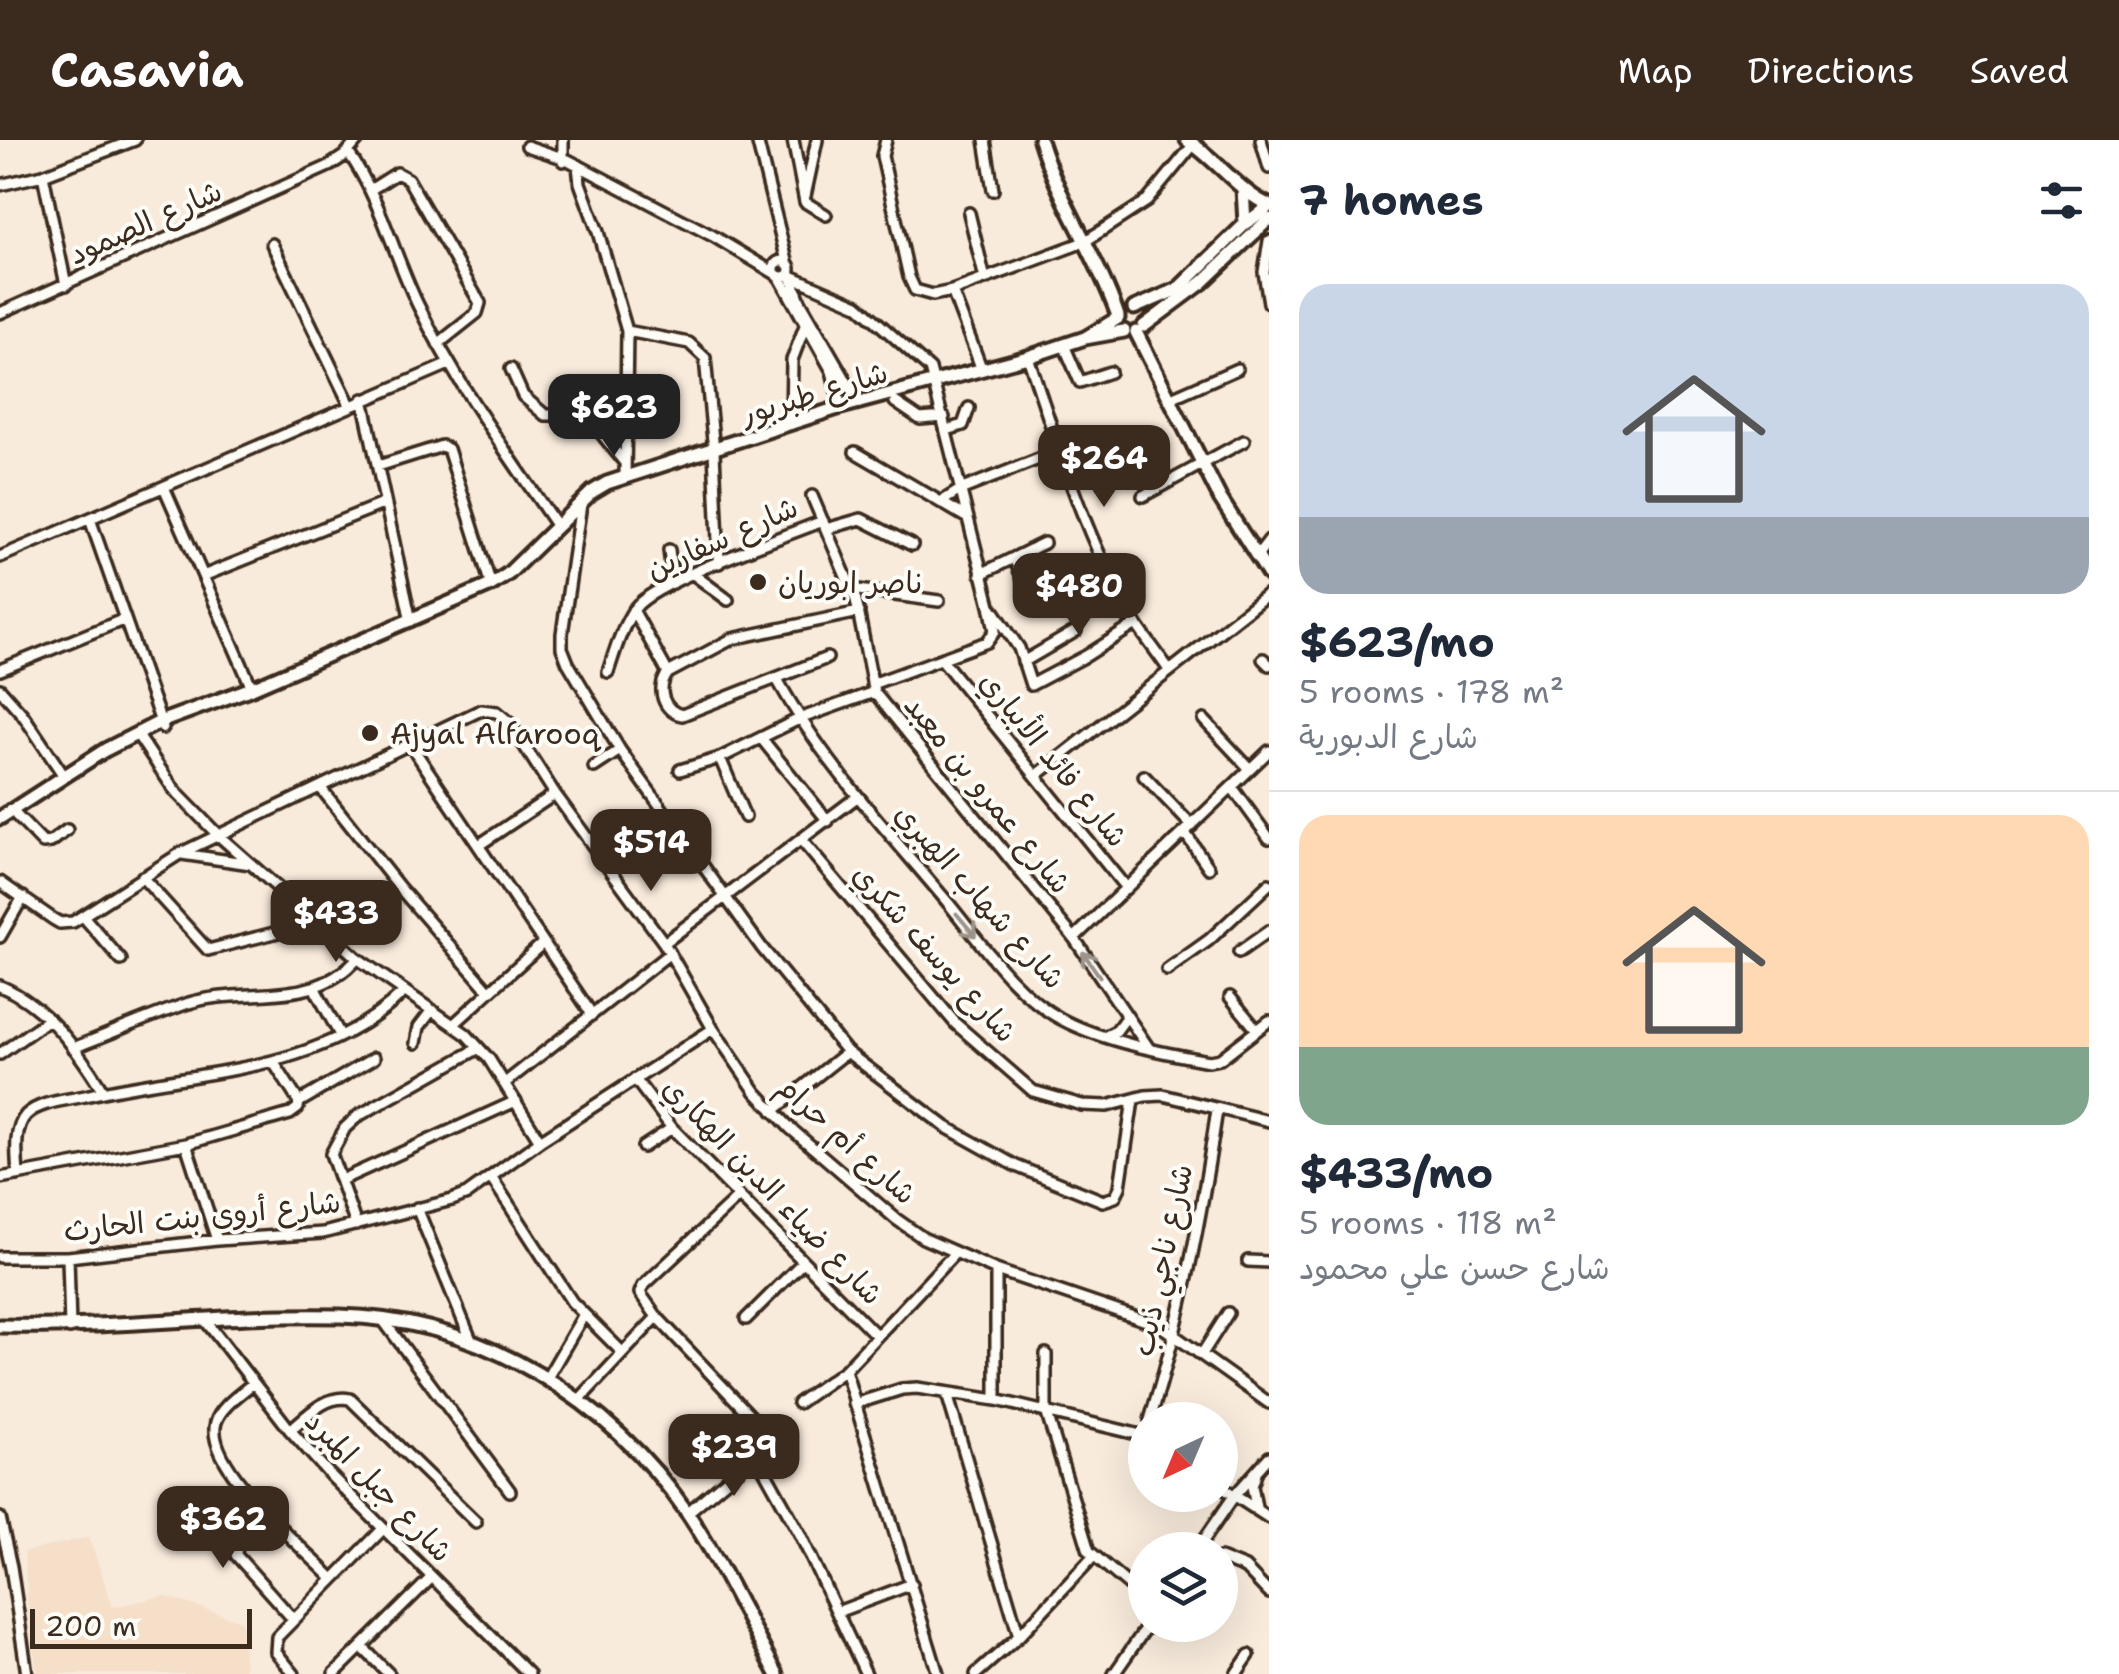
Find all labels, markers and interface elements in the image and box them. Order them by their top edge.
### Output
text: Casavia [50,38,244,102]
text: Map [1618,47,1693,94]
text: Directions [1748,47,1915,94]
text: Saved [1970,47,2069,94]
street label: شارع الصمود [62,170,229,275]
text: 7 homes [1299,172,1484,228]
icon: filters [2034,173,2089,228]
icon: home [1604,349,1784,529]
street label: شارع طبربور [734,351,893,436]
pin: $623 [555,374,673,459]
text: $623 [570,385,658,428]
pin: $264 [1045,425,1163,510]
text: $264 [1060,436,1148,479]
street label: شارع سفارين [640,486,805,591]
pin: $480 [1020,553,1138,638]
place label: ناصر ابوريان [778,562,924,603]
text: $480 [1035,564,1123,607]
marker: ناصر ابوريان [747,571,769,593]
text: $623/mo [1299,614,1495,670]
street label: شارع فائد الأبياري [970,662,1138,856]
text: 5 rooms · 178 m² [1299,670,1564,713]
street label: شارع عمرو بن معبد [894,686,1081,903]
place label: Ajyal Alfarooq [390,713,602,754]
text: شارع الدبورية [1299,715,1478,758]
marker: Ajyal Alfarooq [359,722,381,744]
street label: شارع شهاب الهبري [885,794,1075,998]
pin: $514 [592,809,710,894]
text: $514 [612,820,690,863]
street label: شارع يوسف شكري [843,855,1026,1052]
pin: $433 [277,880,395,965]
icon: home [1604,880,1784,1060]
text: $433 [293,891,379,934]
one-way arrow [954,911,976,937]
one-way arrow [1081,950,1102,978]
street label: شارع أم حرام [766,1066,925,1216]
street label: شارع ضياء الدين الهكاري [653,1068,893,1314]
text: $433/mo [1299,1145,1493,1201]
street label: شارع ناجي ذيب [1122,1160,1208,1361]
street label: شارع أروى بنت الحارث [61,1181,343,1252]
text: 5 rooms · 118 m² [1299,1201,1557,1244]
text: شارع حسن علي محمود [1299,1246,1610,1289]
street label: شارع جبل المبرد [295,1401,462,1572]
north arrow [1128,1402,1238,1512]
map controls [1128,1402,1238,1642]
pin: $239 [675,1414,793,1499]
text: $239 [690,1425,778,1468]
pin: $362 [164,1486,282,1571]
text: $362 [179,1497,267,1540]
button: layers [1128,1532,1238,1642]
scale bar [30,1604,252,1648]
text: 200 m [45,1607,136,1645]

